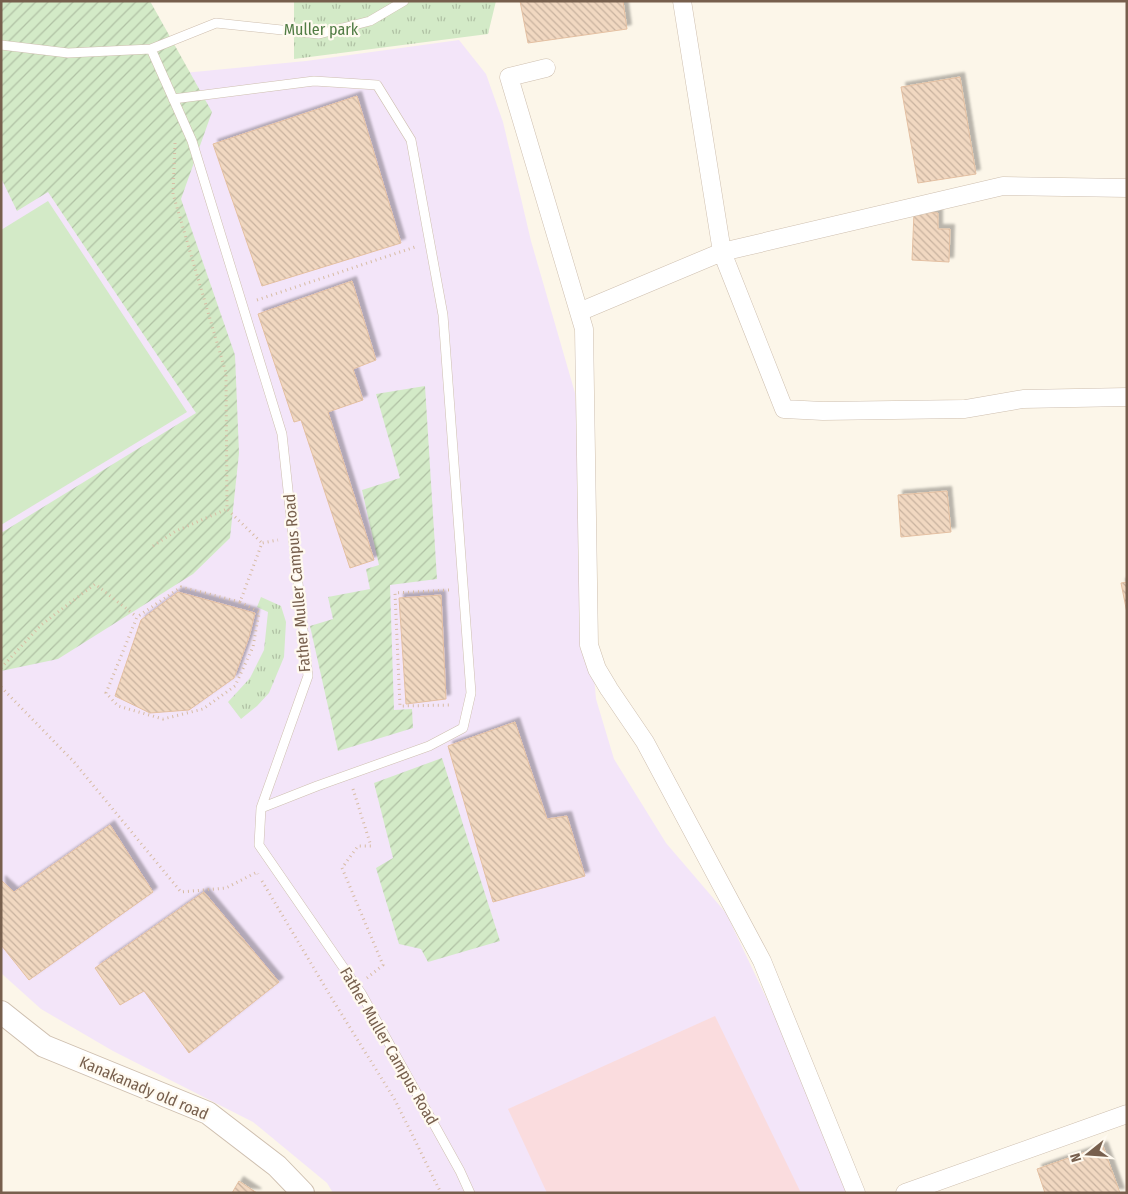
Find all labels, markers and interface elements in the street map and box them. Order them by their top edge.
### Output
park label: Muller park [284,20,359,39]
street label: Father Muller Campus Road [280,493,314,673]
street label: Father Muller Campus Road [336,964,442,1128]
street label: Kanakanady old road [77,1052,211,1124]
north arrow [1063,1129,1113,1179]
text: N [1067,1151,1085,1164]

